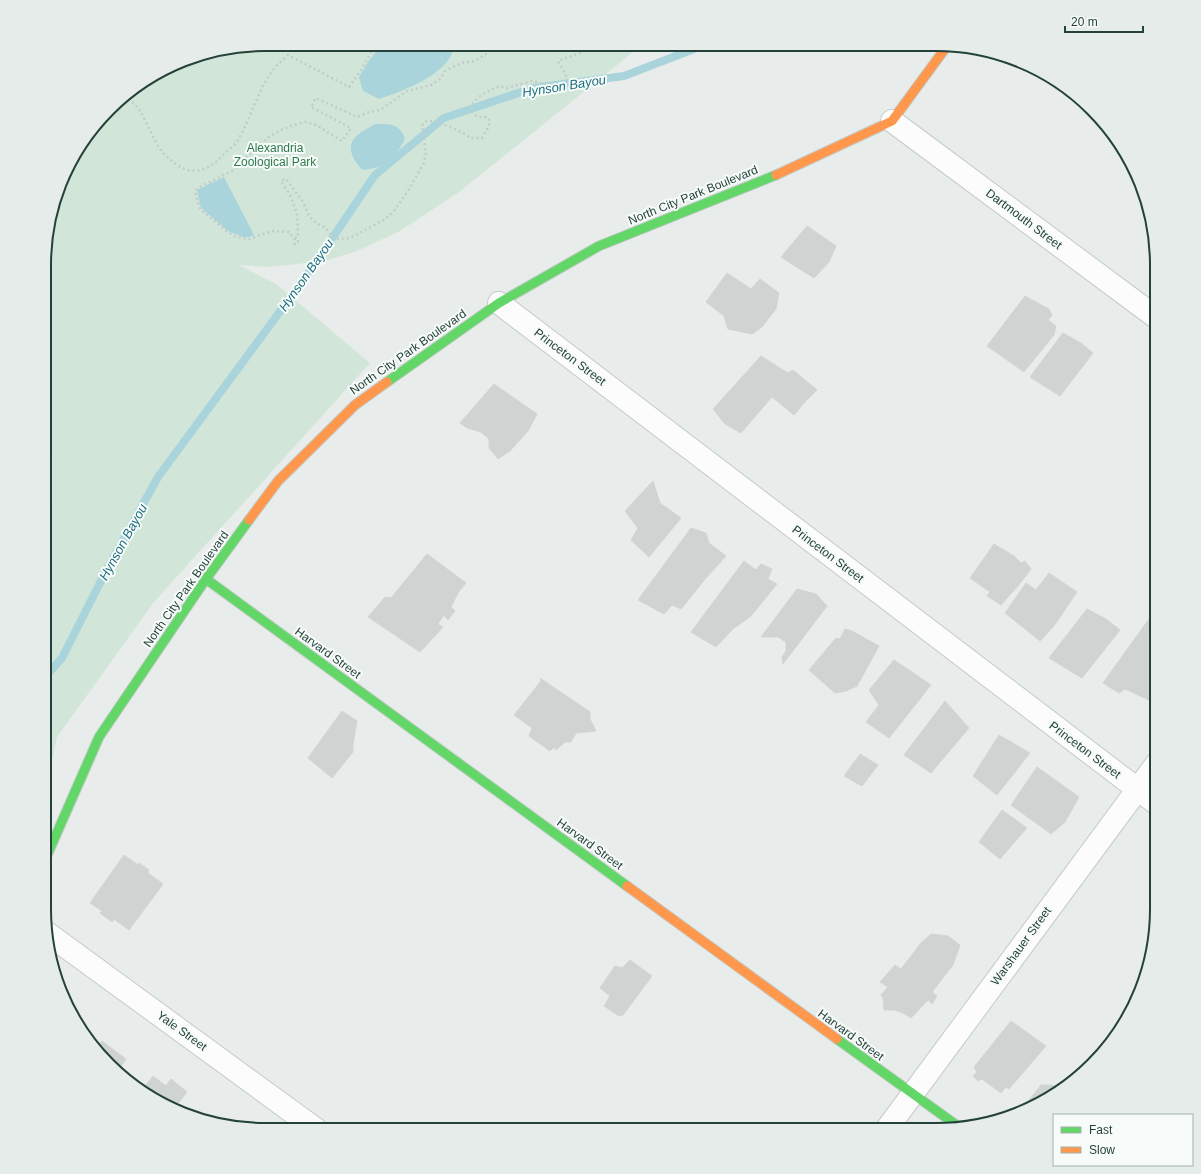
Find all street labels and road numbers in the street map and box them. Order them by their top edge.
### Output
street label: North City Park Boulevard [626,163,760,227]
street label: Dartmouth Street [983,186,1065,252]
street label: North City Park Boulevard [347,306,469,398]
street label: Princeton Street [531,326,609,389]
street label: Princeton Street [789,523,867,586]
street label: North City Park Boulevard [140,528,232,650]
street label: Harvard Street [292,624,364,682]
street label: Princeton Street [1046,719,1124,782]
street label: Harvard Street [554,815,626,873]
street label: Warshauer Street [988,903,1055,988]
street label: Harvard Street [815,1006,887,1064]
street label: Yale Street [154,1008,210,1054]

